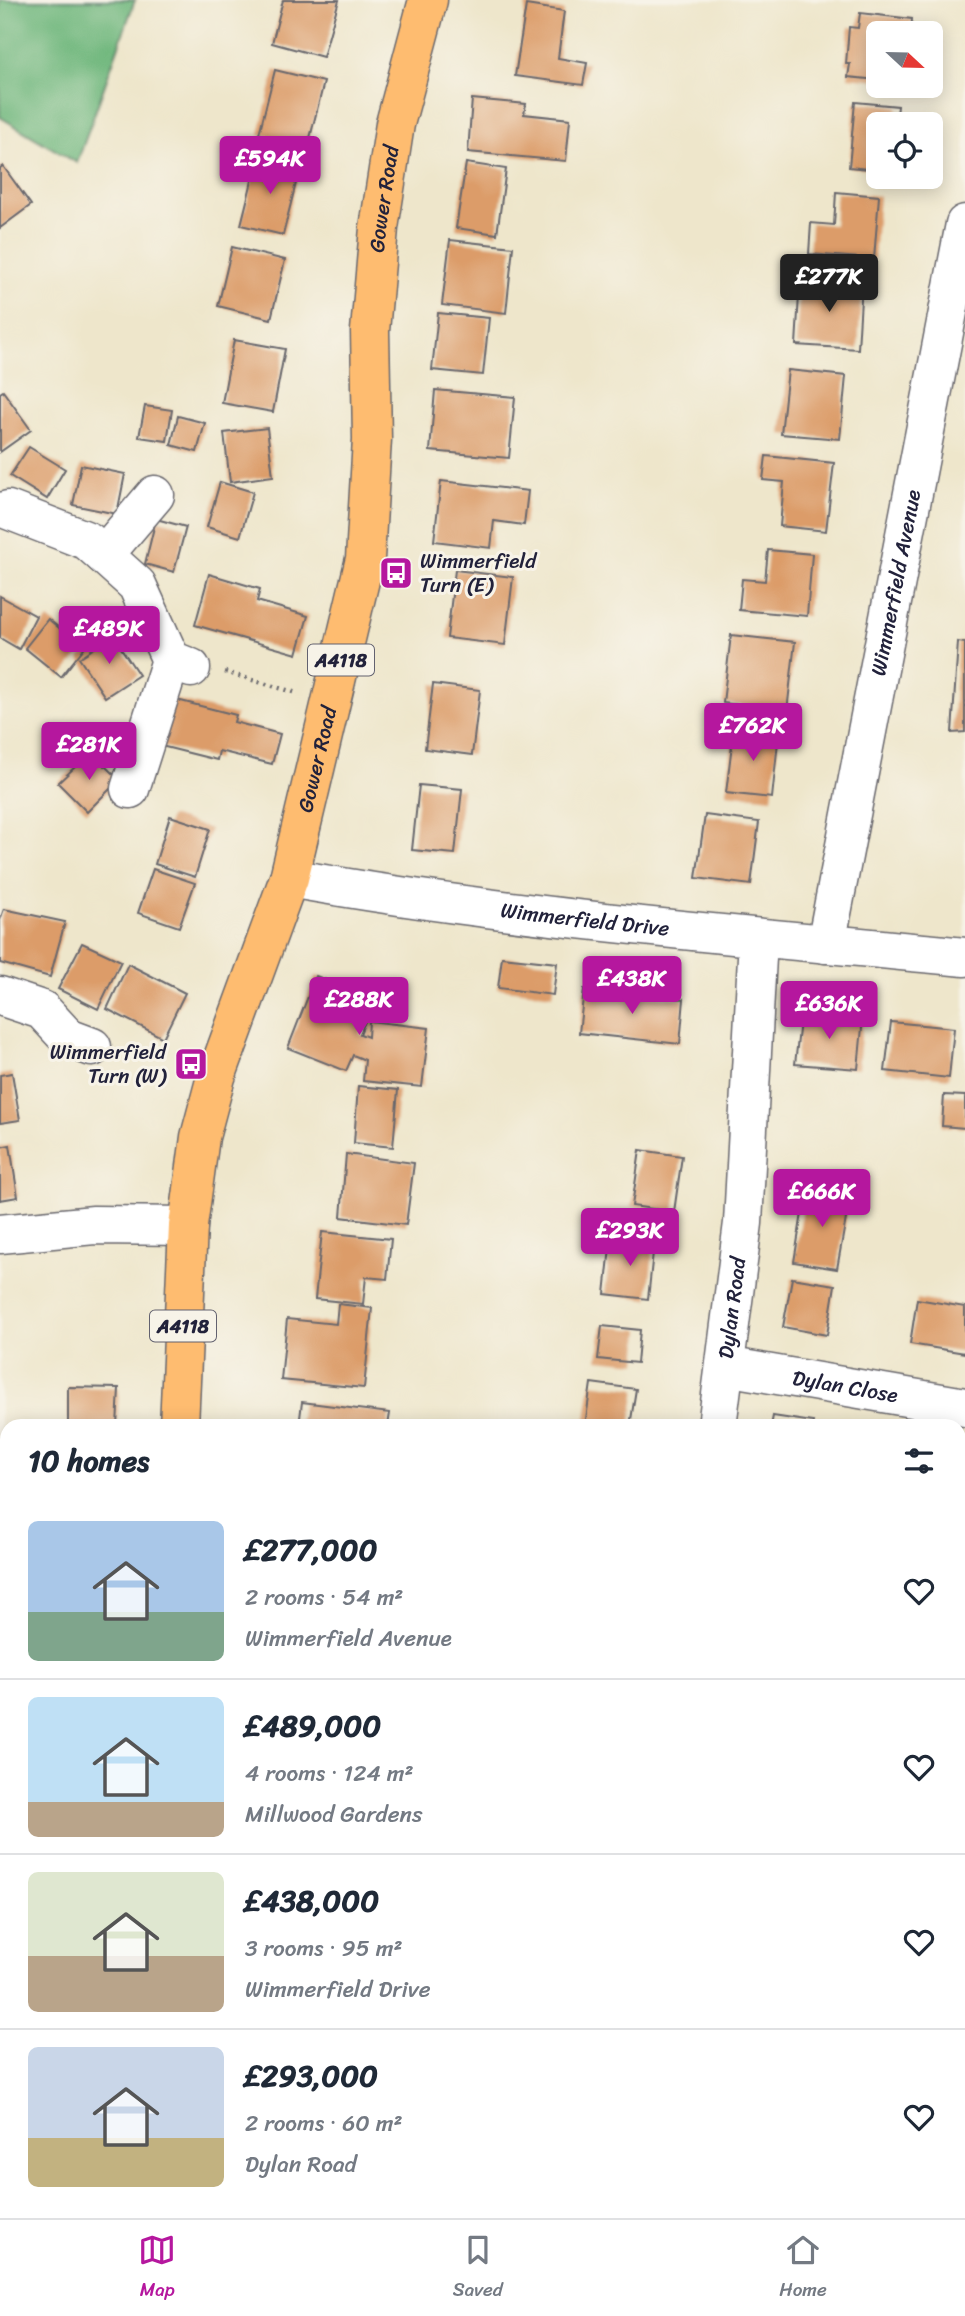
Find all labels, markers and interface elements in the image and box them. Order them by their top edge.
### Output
north arrow [866,21,943,98]
map controls [866,21,943,189]
button: locate [866,112,943,189]
pin: £594K [221,136,319,196]
text: £594K [236,138,304,179]
street label: Gower Road [358,141,411,254]
pin: £277K [780,254,878,314]
text: £277K [796,256,862,297]
street label: Wimmerfield Avenue [859,486,932,679]
place label: Wimmerfield Turn (E) [420,542,538,604]
bus stop icon: Wimmerfield Turn (E) [377,554,415,592]
pin: £489K [60,606,158,666]
text: £489K [75,608,143,649]
road number: A4118 [308,645,374,676]
street label: Gower Road [286,701,349,816]
pin: £762K [704,704,802,763]
text: £762K [720,705,786,746]
pin: £281K [40,722,138,782]
text: £281K [57,724,121,765]
street label: Wimmerfield Drive [499,891,671,948]
pin: £438K [583,956,681,1016]
text: £438K [598,958,666,999]
pin: £288K [310,978,408,1037]
text: £288K [325,979,393,1020]
pin: £636K [780,982,878,1041]
text: £636K [797,983,861,1024]
place label: Wimmerfield Turn (W) [50,1033,168,1095]
bus stop icon: Wimmerfield Turn (W) [172,1045,210,1083]
pin: £666K [773,1170,871,1229]
text: £666K [789,1171,855,1212]
pin: £293K [581,1208,679,1268]
text: £293K [597,1210,663,1251]
street label: Dylan Road [707,1253,758,1361]
road number: A4118 [150,1310,216,1342]
street label: Dylan Close [790,1359,901,1414]
text: 10 homes [28,1434,149,1488]
icon: filters [900,1442,938,1480]
text: £277,000 [245,1523,377,1577]
icon: home [84,1549,168,1633]
icon: heart [900,1572,938,1610]
text: 2 rooms · 54 m² [245,1577,403,1618]
text: Wimmerfield Avenue [245,1618,452,1659]
text: £489,000 [245,1699,381,1753]
icon: home [84,1725,168,1809]
icon: heart [900,1748,938,1786]
text: 4 rooms · 124 m² [245,1753,414,1794]
text: Millwood Gardens [245,1794,423,1835]
text: £438,000 [245,1874,379,1928]
icon: home [84,1900,168,1984]
icon: heart [900,1923,938,1961]
text: 3 rooms · 95 m² [245,1928,402,1969]
text: Wimmerfield Drive [245,1969,430,2010]
text: £293,000 [245,2049,378,2103]
icon: home [84,2075,168,2159]
icon: heart [900,2098,938,2136]
text: 2 rooms · 60 m² [245,2103,403,2144]
text: Dylan Road [245,2144,357,2185]
tab: Map [138,2231,176,2306]
tab: Saved [453,2231,503,2306]
tab: Home [779,2231,827,2306]

